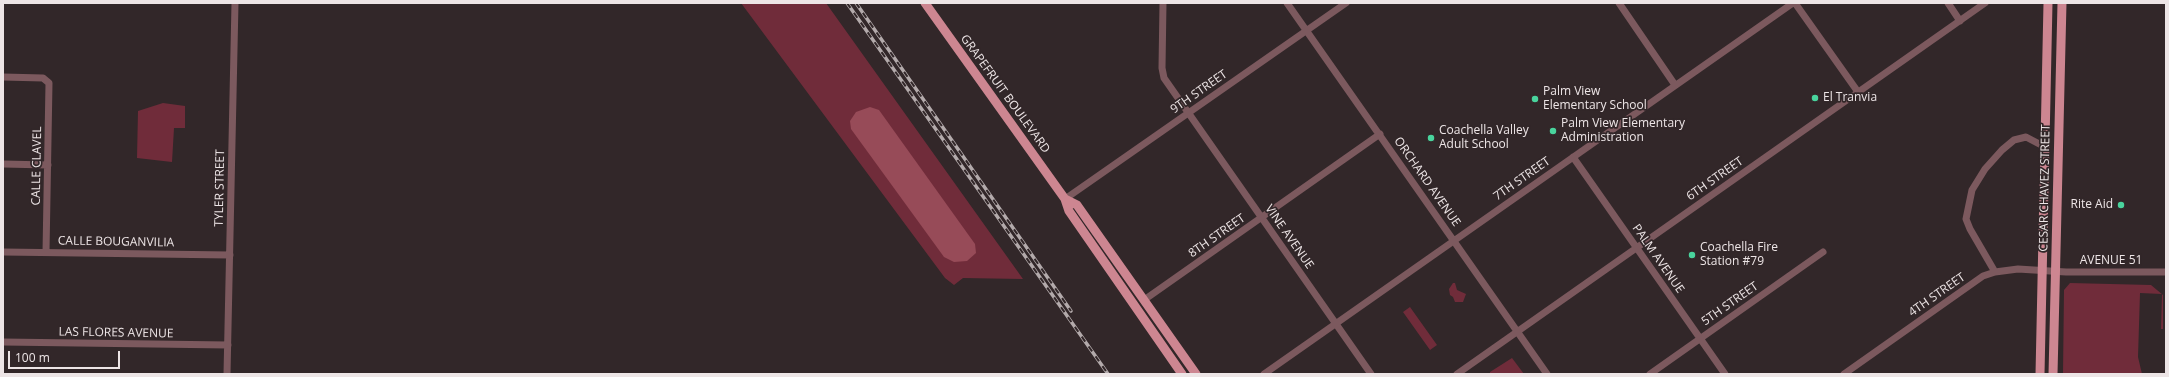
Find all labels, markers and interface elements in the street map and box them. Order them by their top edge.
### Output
street label: GRAPEFRUIT BOULEVARD [957,32,1053,156]
street label: 9TH STREET [1168,67,1230,117]
place label: Palm View Elementary School [1543,85,1647,113]
place label: El Tranvia [1823,91,1877,105]
marker: El Tranvia [1810,93,1820,103]
marker: Palm View Elementary School [1530,94,1540,104]
place label: Palm View Elementary Administration [1561,117,1685,145]
place label: Coachella Valley Adult School [1439,124,1529,152]
street label: CESAR CHAVEZ STREET [2037,124,2053,252]
street label: CALLE CLAVEL [29,126,45,206]
marker: Palm View Elementary Administration [1548,126,1558,136]
marker: Coachella Valley Adult School [1426,133,1436,143]
street label: ORCHARD AVENUE [1391,135,1463,229]
street label: TYLER STREET [212,149,228,227]
street label: 7TH STREET [1491,154,1553,204]
street label: 6TH STREET [1684,154,1746,204]
place label: Rite Aid [2070,198,2113,212]
marker: Rite Aid [2116,200,2126,210]
street label: VINE AVENUE [1262,202,1316,272]
street label: 8TH STREET [1186,211,1248,261]
street label: PALM AVENUE [1629,222,1687,296]
street label: CALLE BOUGANVILIA [58,234,174,250]
place label: Coachella Fire Station #79 [1700,241,1778,269]
marker: Coachella Fire Station #79 [1687,250,1697,260]
street label: AVENUE 51 [2080,254,2142,268]
street label: 4TH STREET [1906,270,1968,320]
street label: 5TH STREET [1699,279,1761,329]
street label: LAS FLORES AVENUE [58,325,174,341]
scale bar [10,343,122,369]
text: 100 m [15,349,50,366]

